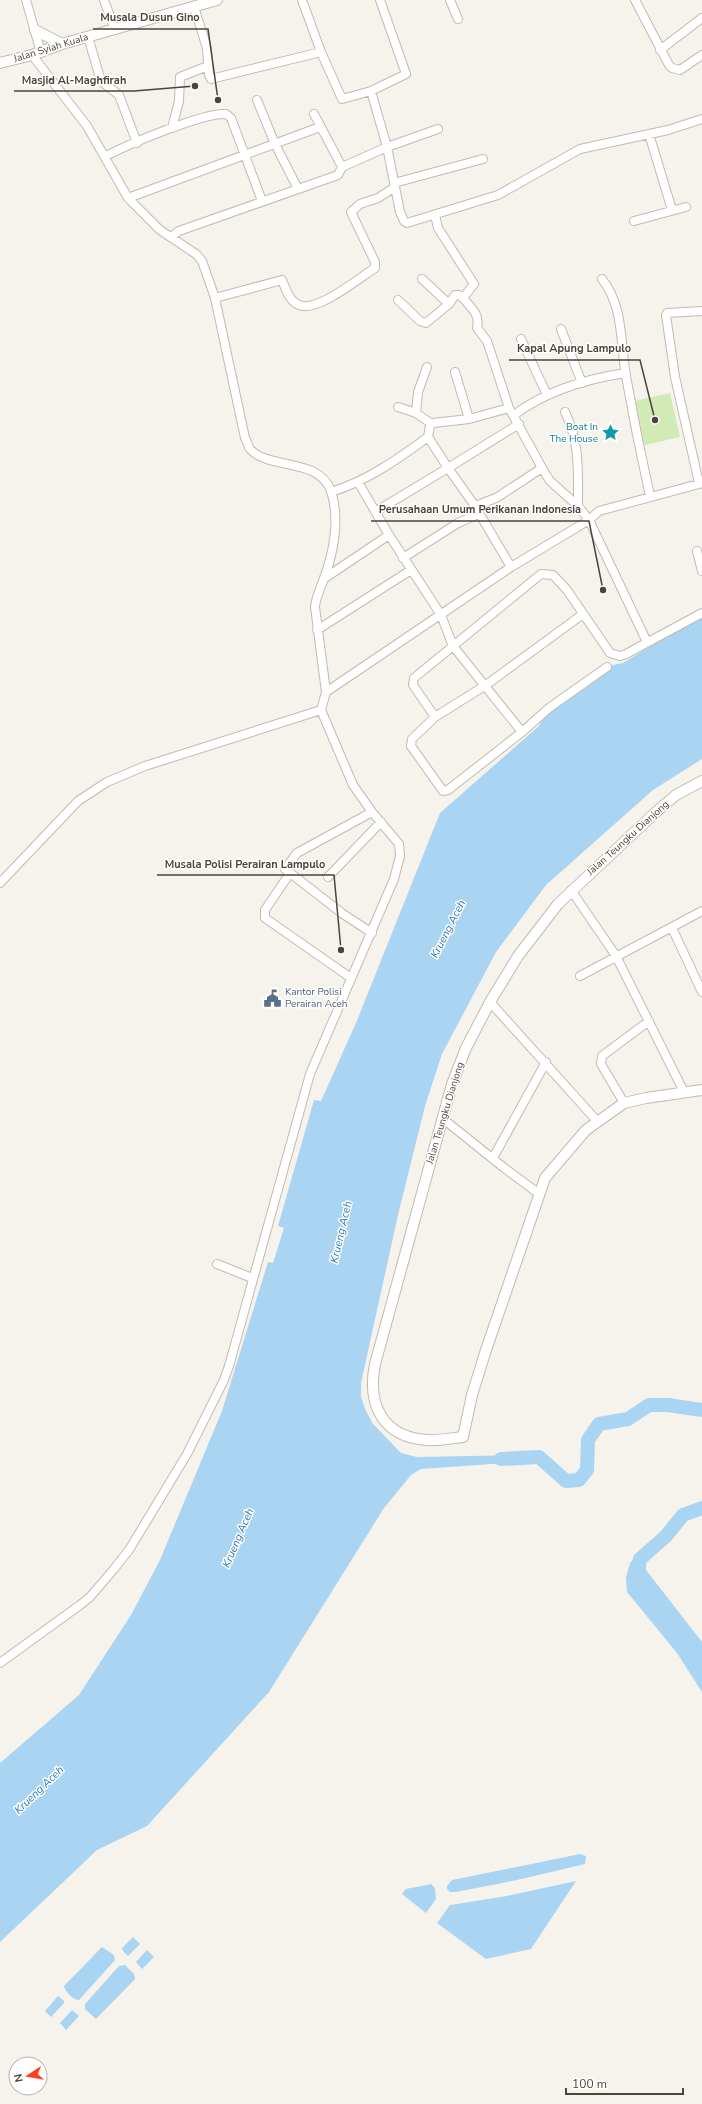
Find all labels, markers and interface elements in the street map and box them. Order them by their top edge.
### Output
callout: Musala Dusun Gino [93,6,208,29]
text: Musala Dusun Gino [100,10,200,25]
street label: Jalan Syiah Kuala [11,30,90,66]
callout: Masjid Al-Maghfirah [14,68,134,91]
text: Masjid Al-Maghfirah [22,73,126,88]
callout: Kapal Apung Lampulo [509,337,640,360]
text: Kapal Apung Lampulo [517,341,631,356]
place label: Boat In The House [550,420,598,446]
place icon: Boat In The House [601,423,621,443]
callout: Perusahaan Umum Perikanan Indonesia [371,498,589,521]
text: Perusahaan Umum Perikanan Indonesia [379,502,581,517]
street label: Jalan Teungku Dianjong [583,797,672,879]
callout: Musala Polisi Perairan Lampulo [157,852,334,875]
text: Musala Polisi Perairan Lampulo [165,857,325,872]
water label: Krueng Aceh [427,897,469,961]
place label: Kantor Polisi Perairan Aceh [285,985,347,1011]
public building icon: Kantor Polisi Perairan Aceh [262,988,282,1008]
street label: Jalan Teungku Dianjong [422,1060,467,1167]
water label: Krueng Aceh [327,1199,355,1265]
water label: Krueng Aceh [219,1506,257,1570]
water label: Krueng Aceh [11,1763,67,1817]
north arrow [8,2056,48,2096]
scale bar [566,2070,683,2096]
text: N [11,2072,27,2084]
text: 100 m [572,2076,607,2092]

